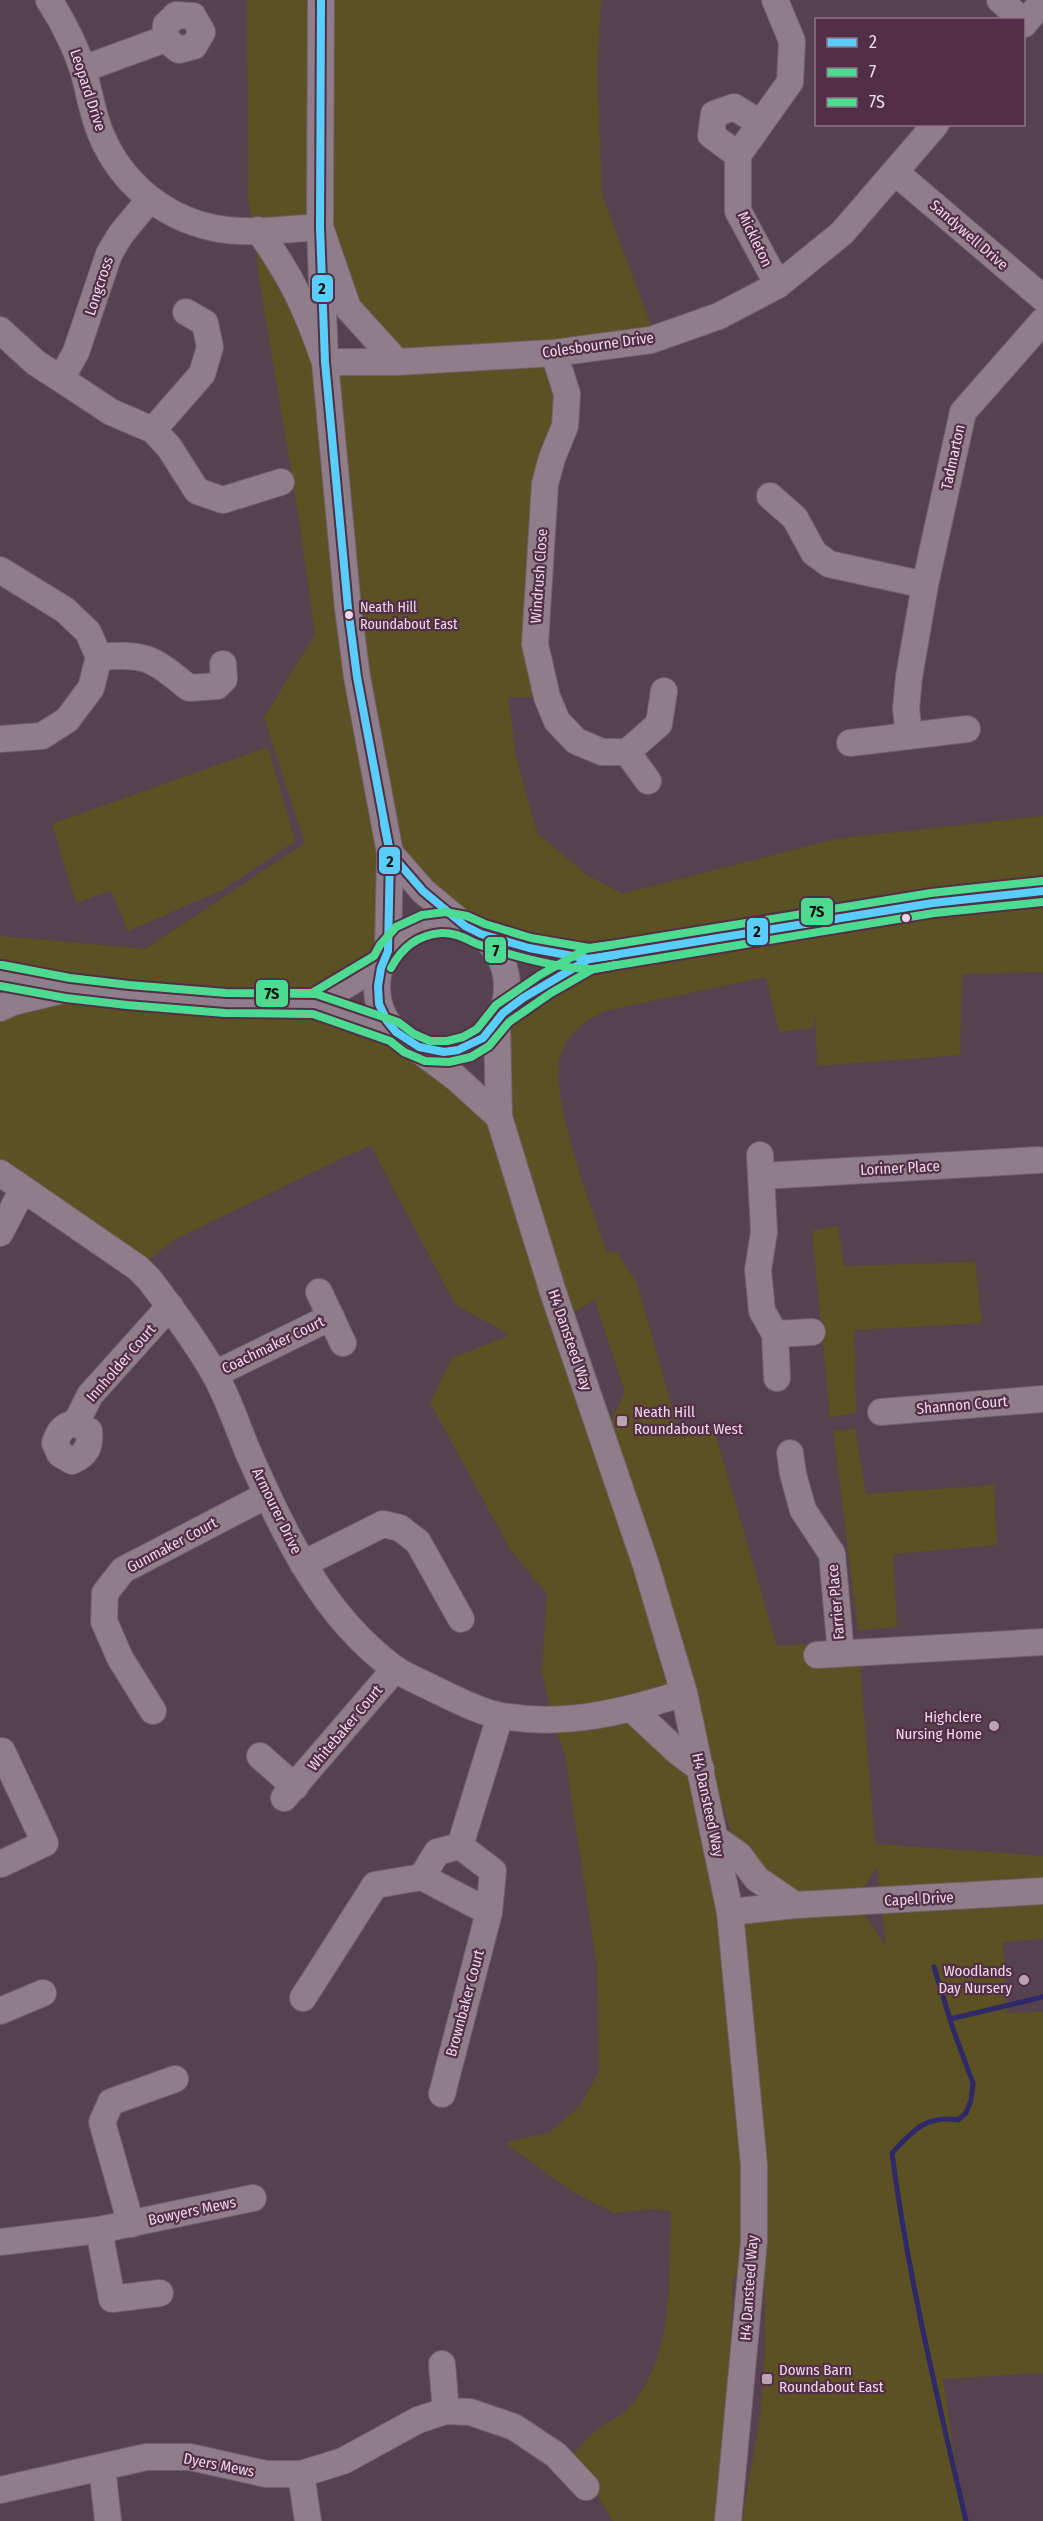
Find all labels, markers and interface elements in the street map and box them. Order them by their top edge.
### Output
legend [815,18,1025,126]
text: 2 [869,31,877,53]
street label: Leopard Drive [66,47,110,133]
text: 7 [869,61,876,83]
text: 7S [869,91,885,113]
street label: Sandywell Drive [926,196,1012,274]
street label: Mickleton [734,208,776,270]
street label: Longcross [81,254,117,318]
line badge: 2 [311,274,334,303]
text: 2 [317,279,326,298]
street label: Colesbourne Drive [541,328,655,362]
street label: Tadmarton [937,423,969,491]
street label: Windrush Close [527,528,551,624]
place label: Neath Hill Roundabout East [360,599,458,633]
marker: Neath Hill Roundabout East [343,609,355,621]
line badge: 2 [378,846,401,875]
text: 2 [385,852,394,871]
line badge: 7S [800,897,834,926]
text: 7S [810,902,824,921]
unlabelled marker [900,912,912,924]
line badge: 2 [746,917,769,946]
text: 2 [752,922,761,941]
line badge: 7 [484,936,507,964]
text: 7 [493,941,500,960]
line badge: 7S [255,979,289,1008]
text: 7S [265,984,279,1003]
street label: Loriner Place [860,1157,940,1179]
street label: H4 Dansteed Way [544,1287,596,1393]
street label: Coachmaker Court [219,1312,327,1378]
street label: Innholder Court [82,1320,160,1405]
street label: Shannon Court [916,1392,1008,1418]
place label: Neath Hill Roundabout West [634,1403,743,1438]
marker: Neath Hill Roundabout West [615,1414,629,1428]
street label: Armourer Drive [248,1465,306,1557]
street label: Gunmaker Court [124,1514,220,1576]
street label: Farrier Place [824,1563,848,1641]
street label: Whitebaker Court [304,1681,386,1775]
place label: Highclere Nursing Home [895,1708,982,1743]
marker: Highclere Nursing Home [987,1719,1001,1733]
street label: H4 Dansteed Way [688,1751,728,1859]
street label: Capel Drive [884,1888,954,1910]
street label: Brownbaker Court [442,1947,488,2058]
place label: Woodlands Day Nursery [938,1962,1012,1997]
marker: Woodlands Day Nursery [1017,1973,1031,1987]
street label: Bowyers Mews [146,2193,238,2229]
street label: H4 Dansteed Way [736,2234,762,2341]
place label: Downs Barn Roundabout East [779,2361,884,2396]
marker: Downs Barn Roundabout East [760,2372,774,2386]
street label: Dyers Mews [182,2449,256,2481]

